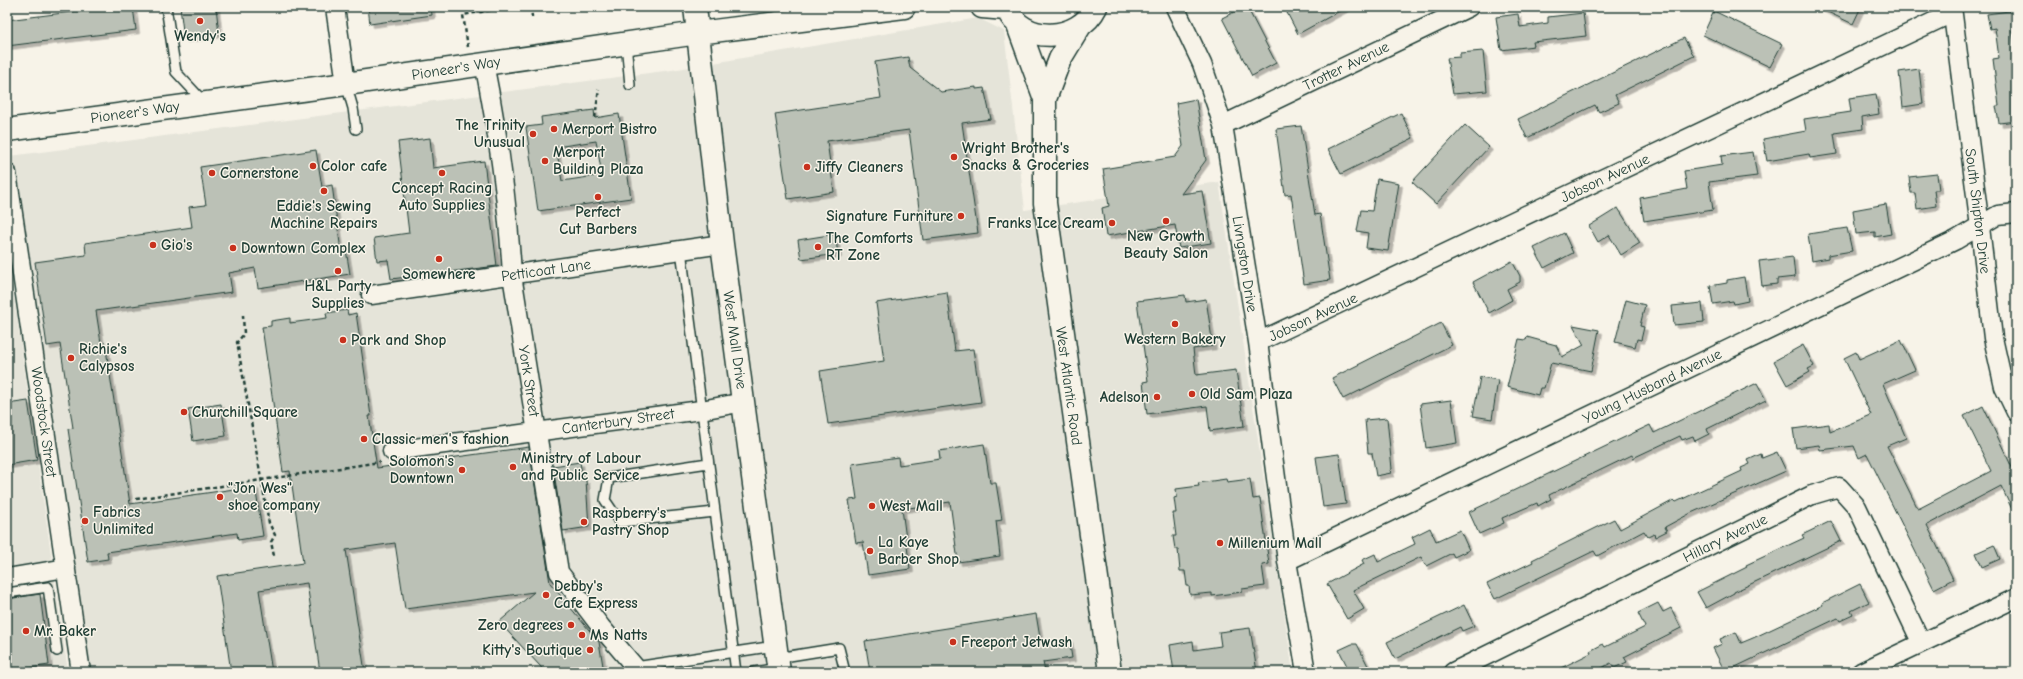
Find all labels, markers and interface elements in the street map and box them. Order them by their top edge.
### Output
marker: Wendy's [195,16,205,26]
place label: Wendy's [174,27,226,45]
street label: Trotter Avenue [1300,37,1392,95]
street label: Pioneer's Way [410,52,502,84]
street label: Pioneer's Way [89,97,181,127]
place label: The Trinity Unusual [455,116,525,151]
place label: Merport Bistro [562,120,657,138]
marker: Merport Bistro [549,124,559,134]
marker: The Trinity Unusual [528,129,538,139]
place label: Wright Brother's Snacks & Groceries [962,139,1089,174]
place label: Merport Building Plaza [553,143,644,178]
street label: South Shipton Drive [1961,147,1995,275]
street label: Jobson Avenue [1558,149,1653,206]
marker: Wright Brother's Snacks & Groceries [949,152,959,162]
marker: Merport Building Plaza [540,156,550,166]
place label: Color cafe [321,157,387,175]
place label: Jiffy Cleaners [815,158,903,176]
marker: Color cafe [308,161,318,171]
marker: Jiffy Cleaners [802,162,812,172]
place label: Cornerstone [220,164,299,182]
marker: Cornerstone [207,168,217,178]
marker: Concept Racing Auto Supplies [437,168,447,178]
place label: Concept Racing Auto Supplies [392,179,492,214]
marker: Eddie's Sewing Machine Repairs [319,186,329,196]
marker: Perfect Cut Barbers [593,192,603,202]
place label: Eddie's Sewing Machine Repairs [271,197,377,232]
place label: Perfect Cut Barbers [559,203,637,238]
place label: Signature Furniture [826,207,953,225]
marker: Signature Furniture [956,211,966,221]
place label: Franks Ice Cream [988,214,1104,232]
street label: Livngston Drive [1229,215,1262,314]
marker: New Growth Beauty Salon [1161,216,1171,226]
marker: Franks Ice Cream [1107,218,1117,228]
place label: New Growth Beauty Salon [1124,227,1208,262]
place label: The Comforts RT Zone [826,229,913,264]
place label: Gio's [161,236,192,254]
place label: Downtown Complex [241,239,366,257]
marker: Gio's [148,240,158,250]
marker: The Comforts RT Zone [813,242,823,252]
marker: Downtown Complex [228,243,238,253]
marker: Somewhere [434,254,444,264]
street label: Petticoat Lane [500,255,592,285]
place label: Somewhere [403,265,475,283]
marker: H&L Party Supplies [333,266,343,276]
place label: H&L Party Supplies [305,277,372,312]
street label: Jobson Avenue [1266,288,1361,345]
street label: West Mall Drive [719,290,751,391]
marker: Western Bakery [1170,319,1180,329]
street label: West Atlantic Road [1052,325,1086,447]
place label: Western Bakery [1124,330,1226,348]
place label: Park and Shop [351,331,446,349]
marker: Park and Shop [338,335,348,345]
place label: Richie's Calypsos [79,340,134,375]
street label: York Street [514,344,544,419]
street label: Young Husband Avenue [1580,344,1725,427]
marker: Richie's Calypsos [66,353,76,363]
street label: Woodstock Street [27,366,61,479]
place label: Old Sam Plaza [1200,385,1293,403]
place label: Adelson [1100,388,1149,406]
marker: Old Sam Plaza [1187,389,1197,399]
marker: Adelson [1152,392,1162,402]
place label: Churchill Square [192,403,298,421]
street label: Canterbury Street [561,404,676,438]
marker: Churchill Square [179,407,189,417]
place label: Classic men's fashion [372,430,509,448]
marker: Classic men's fashion [359,434,369,444]
place label: Ministry of Labour and Public Service [521,449,641,484]
place label: Solomon's Downtown [389,452,454,487]
marker: Ministry of Labour and Public Service [508,462,518,472]
marker: Solomon's Downtown [457,465,467,475]
place label: "Jon Wes" shoe company [228,479,320,514]
marker: "Jon Wes" shoe company [215,492,225,502]
place label: West Mall [880,497,943,515]
marker: West Mall [867,501,877,511]
place label: Fabrics Unlimited [93,503,154,538]
place label: Raspberry's Pastry Shop [592,504,669,539]
street label: Hillary Avenue [1680,510,1771,566]
marker: Fabrics Unlimited [80,516,90,526]
marker: Raspberry's Pastry Shop [579,517,589,527]
place label: La Kaye Barber Shop [878,533,959,568]
place label: Millenium Mall [1228,534,1322,552]
marker: Millenium Mall [1215,538,1225,548]
marker: La Kaye Barber Shop [865,546,875,556]
place label: Debby's Cafe Express [554,577,638,612]
marker: Debby's Cafe Express [541,590,551,600]
place label: Zero degrees [478,616,563,634]
marker: Zero degrees [566,620,576,630]
place label: Mr. Baker [34,622,96,640]
marker: Mr. Baker [21,626,31,636]
place label: Ms Natts [590,626,647,644]
marker: Ms Natts [577,630,587,640]
place label: Freeport Jetwash [961,633,1073,651]
marker: Freeport Jetwash [948,637,958,647]
place label: Kitty's Boutique [482,641,582,659]
marker: Kitty's Boutique [585,645,595,655]

